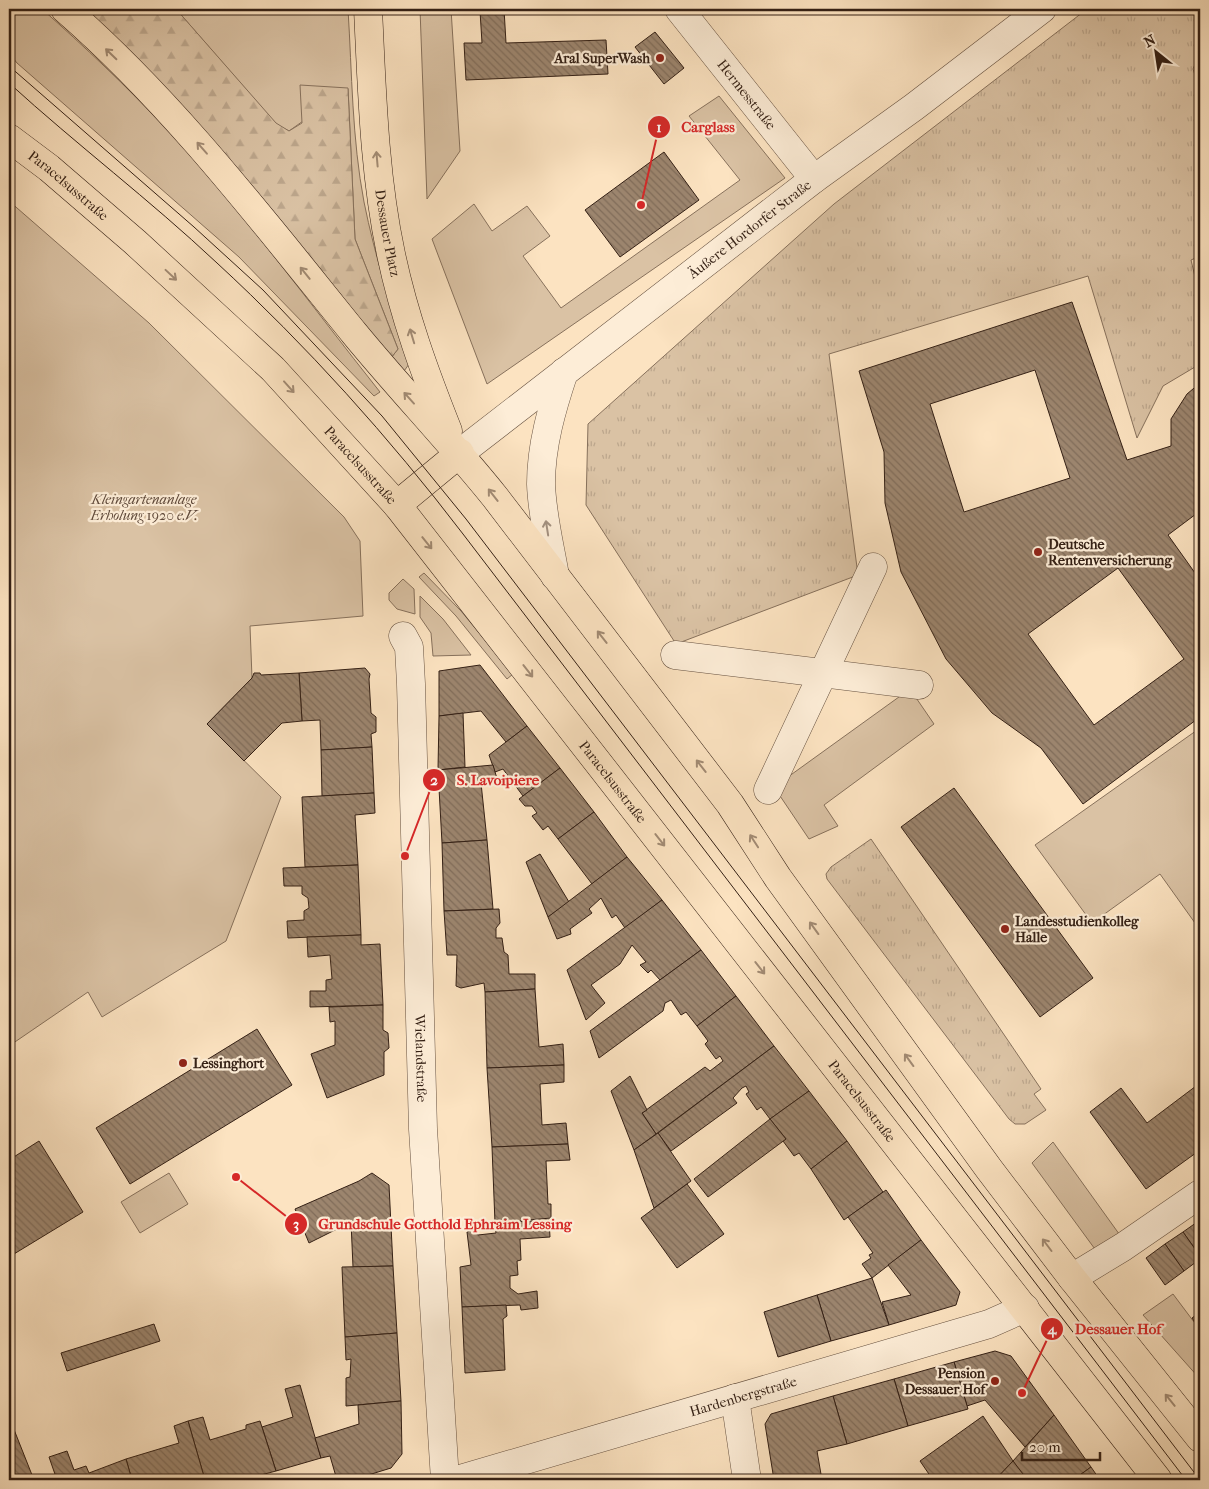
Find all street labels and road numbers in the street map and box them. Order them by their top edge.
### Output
street label: Hermesstraße [714,56,780,133]
street label: Paracelsusstraße [25,147,112,224]
street label: Äußere Hordorfer Straße [684,176,814,283]
street label: Dessauer Platz [372,188,404,278]
street label: Paracelsusstraße [321,422,401,508]
street label: Paracelsusstraße [576,737,650,826]
street label: Wielandstraße [411,1013,431,1103]
street label: Paracelsusstraße [825,1056,900,1146]
street label: Hardenbergstraße [687,1372,799,1420]

